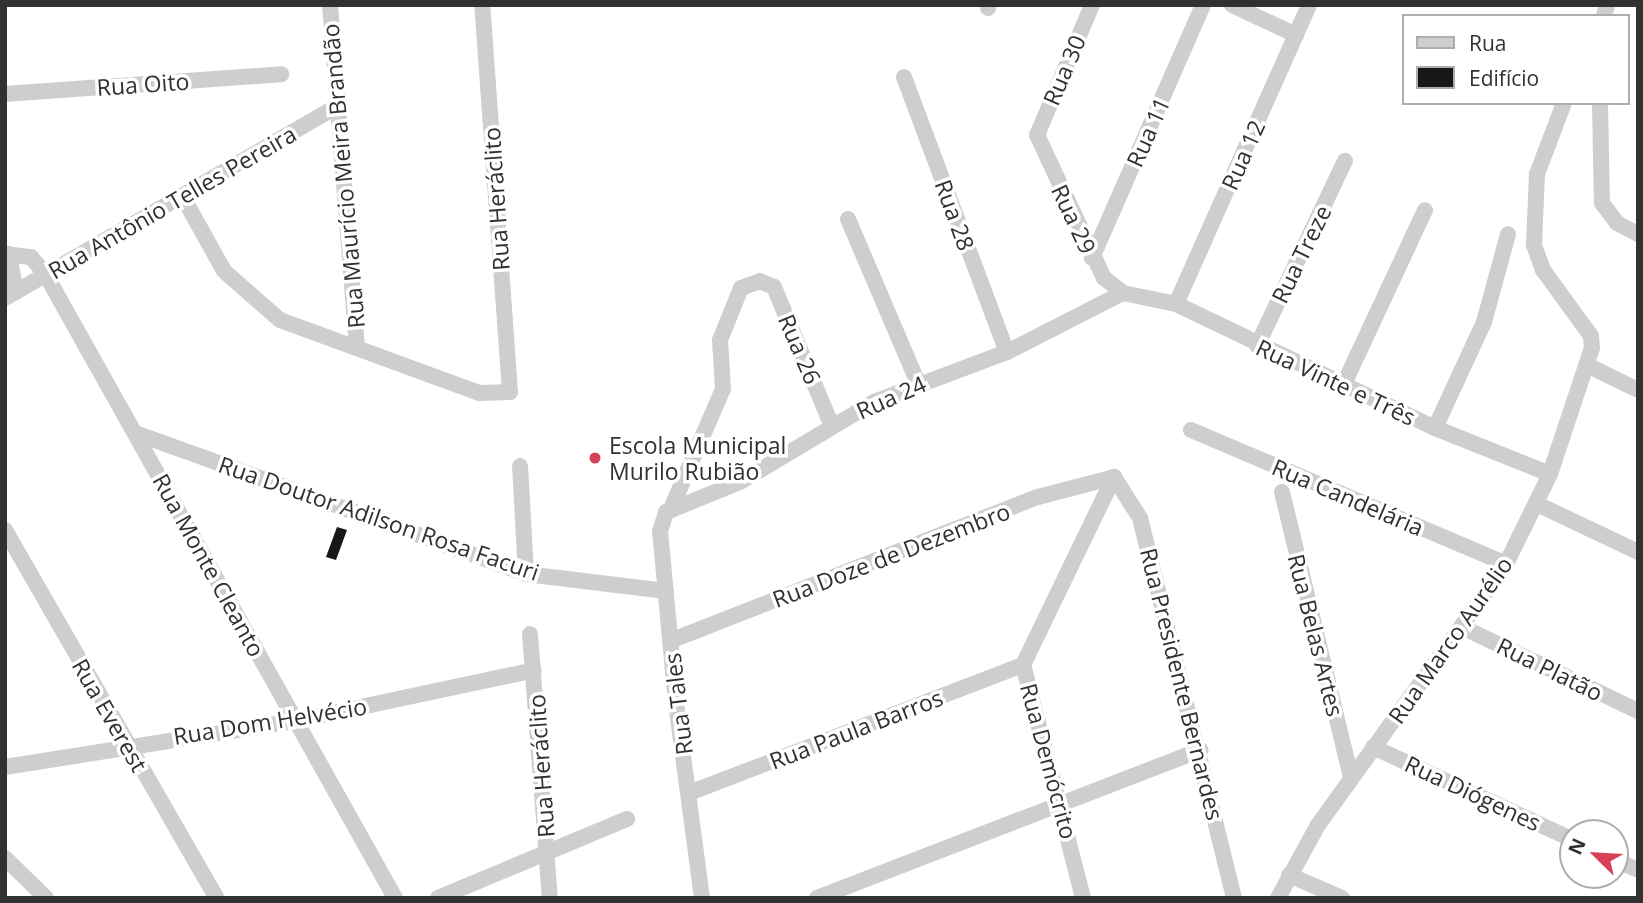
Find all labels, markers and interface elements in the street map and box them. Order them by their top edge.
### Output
legend [1402,14,1629,105]
street label: Rua Maurício Meira Brandão [316,22,370,330]
text: Rua [1469,29,1507,57]
street label: Rua 30 [1037,31,1091,109]
text: Edifício [1469,64,1539,92]
street label: Rua Oito [96,67,190,101]
street label: Rua 11 [1120,93,1176,171]
street label: Rua 12 [1215,116,1271,194]
street label: Rua Antônio Telles Pereira [43,120,301,284]
street label: Rua Heráclito [477,126,515,272]
street label: Rua 28 [929,176,981,254]
street label: Rua 29 [1046,180,1102,258]
street label: Rua Treze [1265,200,1337,308]
street label: Rua 26 [773,310,827,388]
street label: Rua Vinte e Três [1252,333,1420,431]
street label: Rua 24 [852,369,930,425]
place label: Escola Municipal Murilo Rubião [609,431,786,485]
street label: Rua Doutor Adilson Rosa Facuri [215,450,543,586]
marker: Escola Municipal Murilo Rubião [587,450,603,466]
street label: Rua Candelária [1268,453,1428,541]
street label: Rua Monte Cleanto [147,469,271,661]
street label: Rua Doze de Dezembro [768,497,1014,613]
street label: Rua Presidente Bernardes [1135,545,1229,823]
street label: Rua Belas Artes [1282,551,1350,719]
street label: Rua Marco Aurélio [1382,551,1518,729]
street label: Rua Platão [1493,632,1607,706]
street label: Rua Tales [658,652,698,756]
street label: Rua Everest [67,654,153,776]
street label: Rua Demócrito [1015,680,1083,842]
street label: Rua Paula Barros [765,683,947,775]
street label: Rua Dom Helvécio [171,692,369,750]
street label: Rua Heráclito [522,693,560,839]
street label: Rua Diógenes [1401,749,1545,837]
north arrow [1559,819,1629,889]
text: N [1562,834,1592,859]

